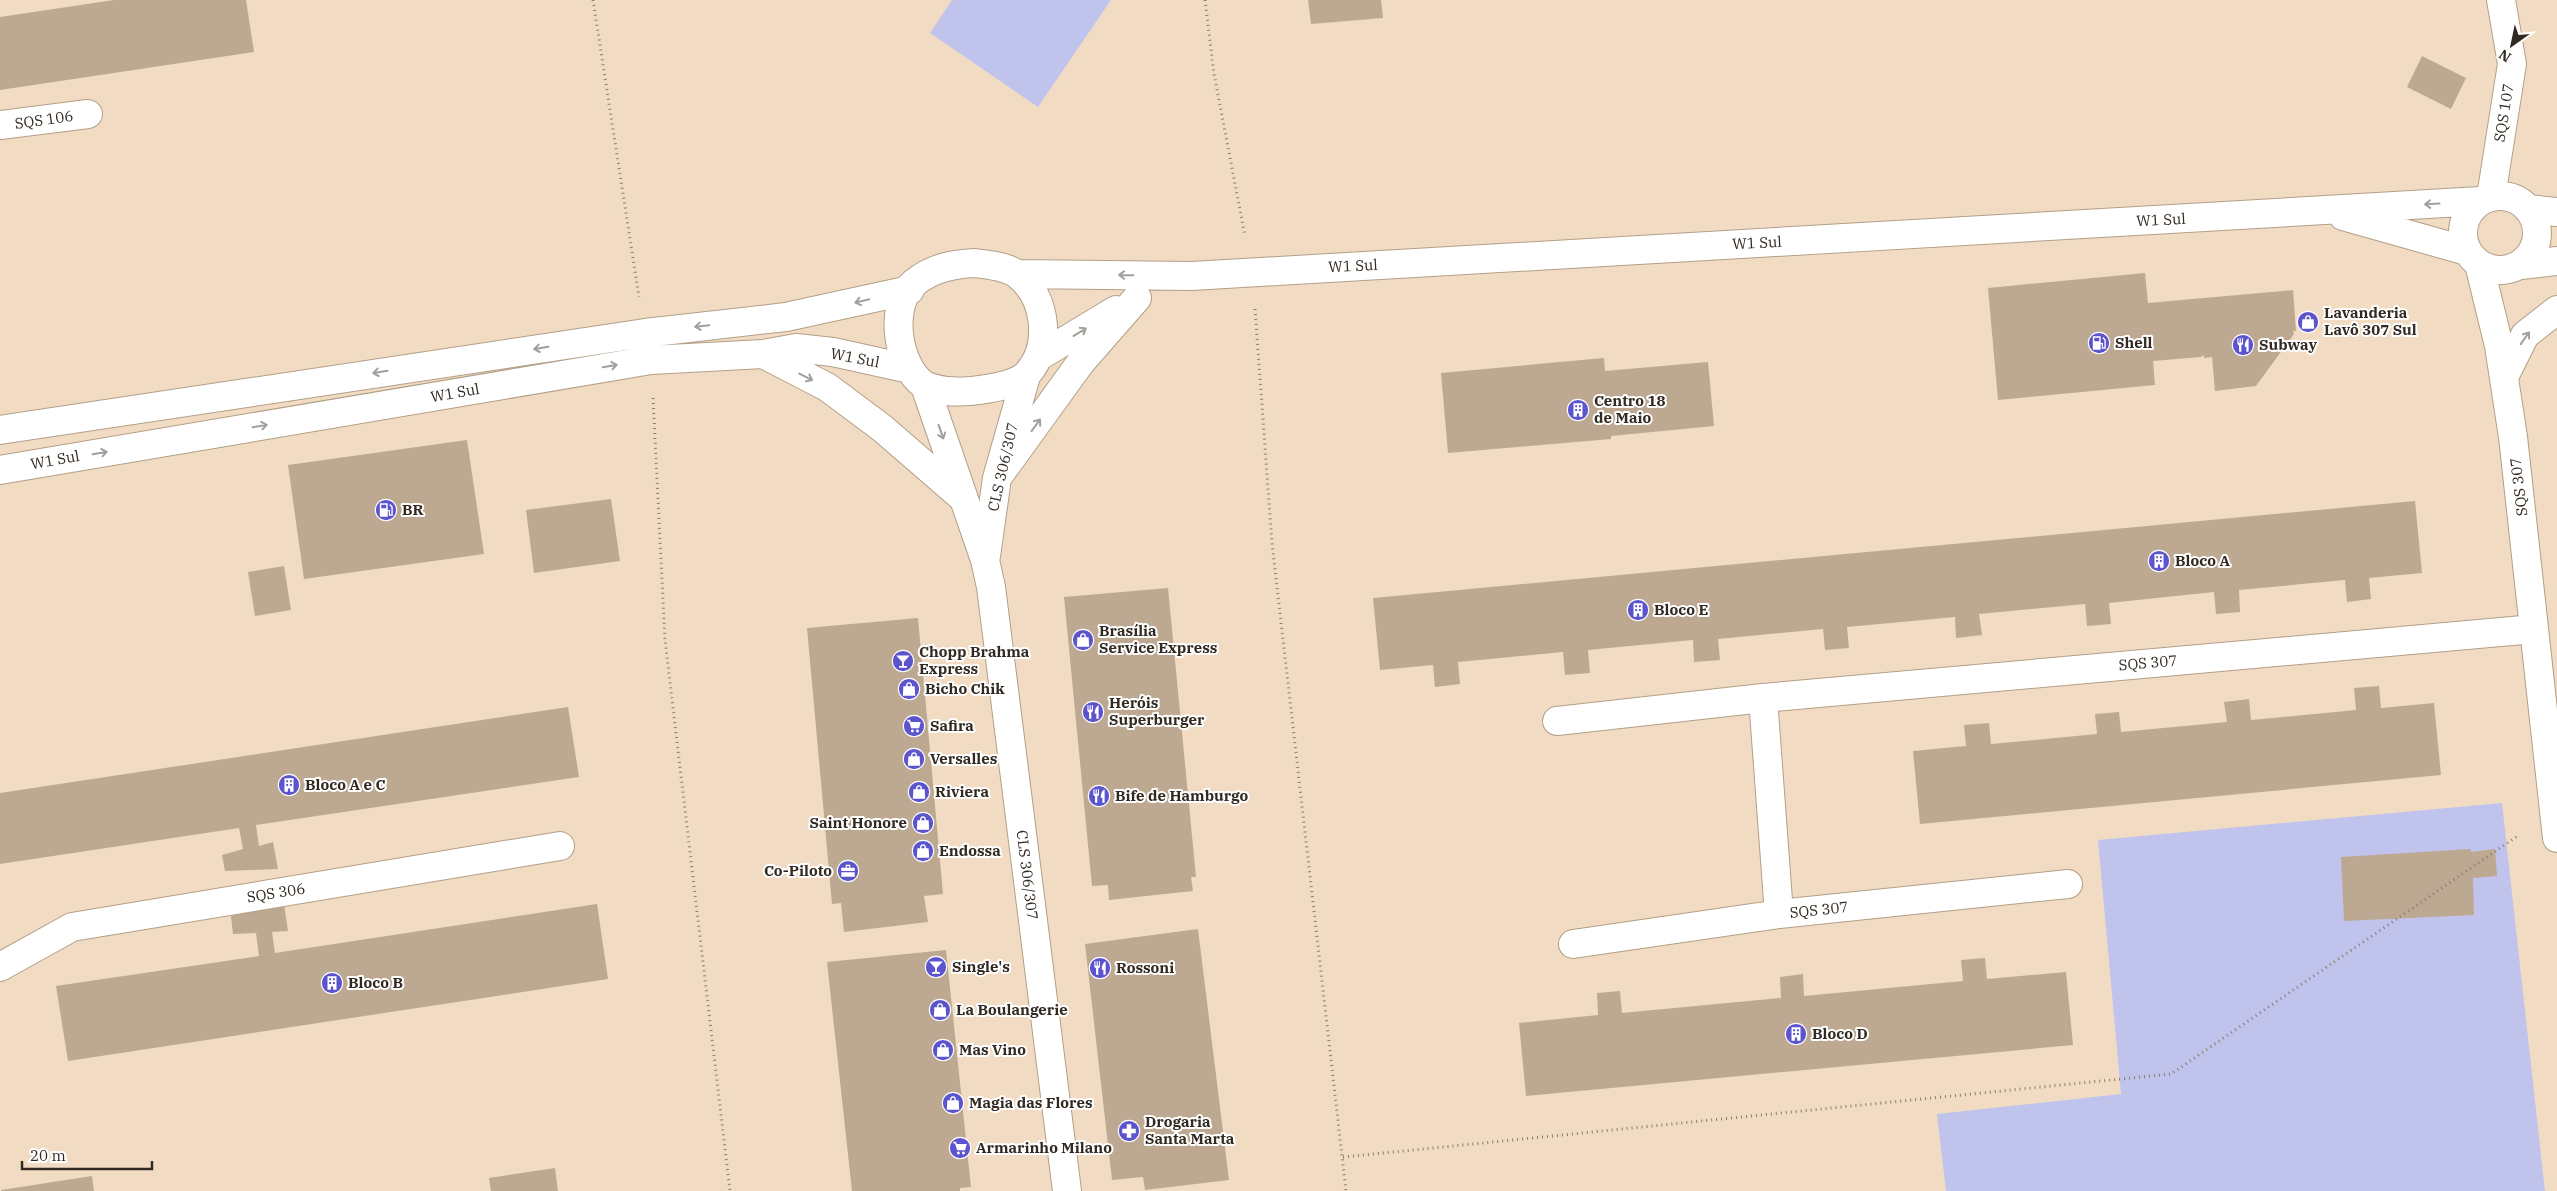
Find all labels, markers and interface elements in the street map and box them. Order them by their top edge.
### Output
north arrow [2487,20,2537,70]
text: N [2495,45,2514,66]
street label: SQS 107 [2490,82,2517,143]
street label: SQS 106 [13,106,74,133]
one-way arrow [2424,199,2440,208]
street label: W1 Sul [2136,209,2186,230]
street label: W1 Sul [1732,232,1782,253]
street label: W1 Sul [1328,255,1378,276]
one-way arrow [1118,271,1134,280]
one-way arrow [855,297,871,306]
place label: Lavanderia Lavô 307 Sul [2324,303,2417,339]
shop icon: Lavanderia Lavô 307 Sul [2296,310,2320,334]
one-way arrow [694,321,710,331]
one-way arrow [1072,326,1086,336]
fuel station icon: Shell [2087,331,2111,355]
one-way arrow [2519,331,2530,345]
place label: Shell [2115,333,2153,352]
restaurant icon: Subway [2231,333,2255,357]
place label: Subway [2259,335,2317,354]
street label: W1 Sul [829,343,881,372]
one-way arrow [533,344,549,354]
one-way arrow [602,361,618,371]
one-way arrow [373,368,389,378]
one-way arrow [799,372,814,382]
street label: W1 Sul [429,379,481,406]
place label: Centro 18 de Maio [1594,391,1665,427]
building icon: Centro 18 de Maio [1566,398,1590,422]
one-way arrow [1031,418,1041,432]
one-way arrow [252,420,268,430]
street label: CLS 306/307 [983,421,1022,513]
one-way arrow [937,423,946,439]
street label: W1 Sul [29,446,81,473]
one-way arrow [91,447,107,457]
street label: SQS 307 [2505,457,2532,517]
fuel station icon: BR [374,498,398,522]
place label: BR [402,500,424,519]
building icon: Bloco A [2147,549,2171,573]
place label: Bloco A [2175,551,2230,570]
building icon: Bloco E [1626,598,1650,622]
place label: Bloco E [1654,600,1708,619]
place label: Brasília Service Express [1099,621,1217,657]
shop icon: Brasília Service Express [1071,628,1095,652]
place label: Chopp Brahma Express [919,642,1030,678]
bar icon: Chopp Brahma Express [891,649,915,673]
street label: SQS 307 [2118,650,2178,675]
shop icon: Bicho Chik [897,677,921,701]
place label: Bicho Chik [925,679,1005,698]
place label: Heróis Superburger [1109,693,1205,729]
restaurant icon: Heróis Superburger [1081,700,1105,724]
supermarket icon: Safira [902,714,926,738]
place label: Safira [930,716,974,735]
shop icon: Versalles [902,747,926,771]
place label: Versalles [930,749,997,768]
building icon: Bloco A e C [277,773,301,797]
place label: Bloco A e C [305,775,385,794]
shop icon: Riviera [907,780,931,804]
place label: Riviera [935,782,989,801]
restaurant icon: Bife de Hamburgo [1087,784,1111,808]
place label: Bife de Hamburgo [1115,786,1249,805]
shop icon: Saint Honore [911,811,935,835]
place label: Saint Honore [810,813,907,832]
street label: CLS 306/307 [1013,829,1042,921]
shop icon: Endossa [911,839,935,863]
place label: Endossa [939,841,1001,860]
office icon: Co-Piloto [836,859,860,883]
place label: Co-Piloto [764,861,832,880]
street label: SQS 306 [245,879,306,906]
street label: SQS 307 [1789,897,1849,922]
bar icon: Single's [924,955,948,979]
restaurant icon: Rossoni [1088,956,1112,980]
place label: Single's [952,957,1010,976]
place label: Rossoni [1116,958,1174,977]
building icon: Bloco B [320,971,344,995]
place label: Bloco B [348,973,403,992]
shop icon: La Boulangerie [928,998,952,1022]
place label: La Boulangerie [956,1000,1068,1019]
building icon: Bloco D [1784,1022,1808,1046]
place label: Bloco D [1812,1024,1868,1043]
shop icon: Mas Vino [931,1038,955,1062]
place label: Mas Vino [959,1040,1026,1059]
shop icon: Magia das Flores [941,1091,965,1115]
place label: Magia das Flores [969,1093,1093,1112]
place label: Drogaria Santa Marta [1145,1112,1235,1148]
pharmacy icon: Drogaria Santa Marta [1117,1119,1141,1143]
supermarket icon: Armarinho Milano [948,1136,972,1160]
scale bar [22,1138,152,1170]
place label: Armarinho Milano [976,1138,1112,1157]
text: 20 m [30,1146,66,1165]

